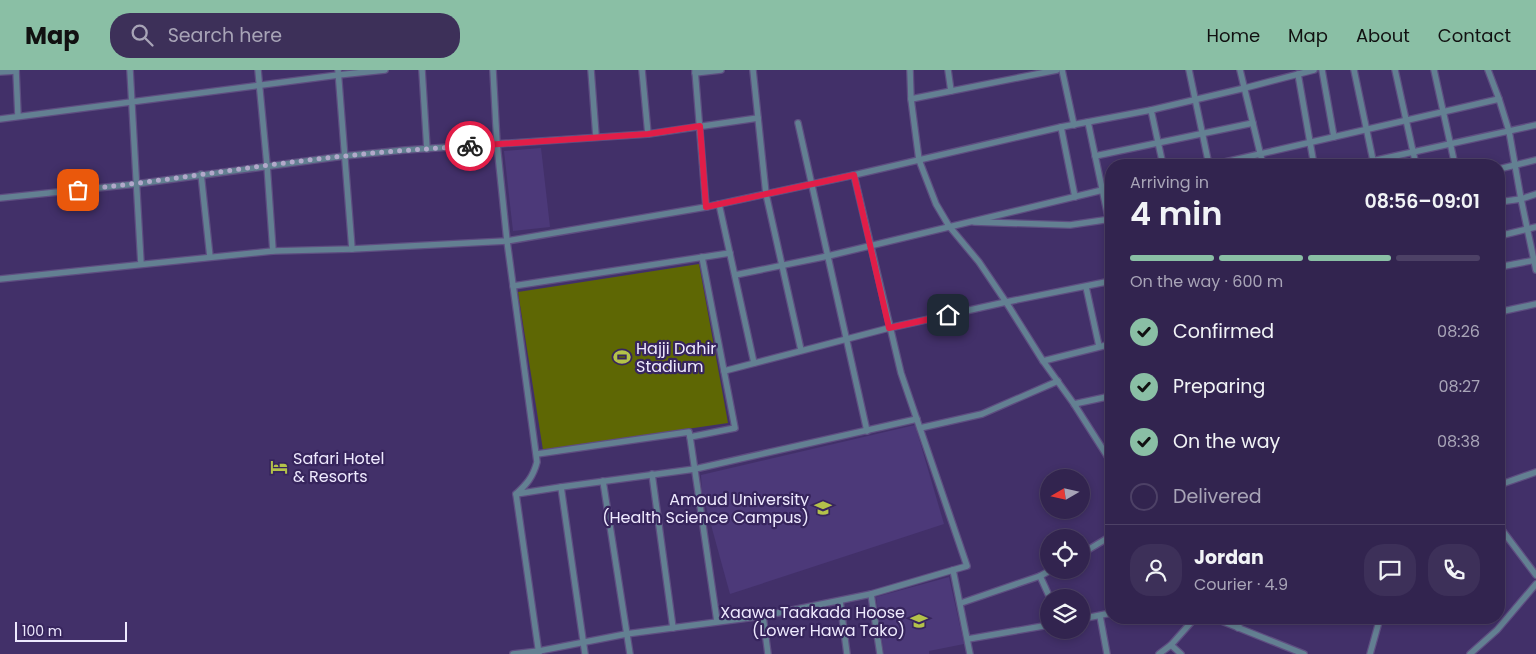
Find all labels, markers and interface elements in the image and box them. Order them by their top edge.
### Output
search box [110,13,460,58]
text: Map [25,19,80,52]
icon: search [128,21,156,49]
text: Search here [168,22,282,49]
text: Home [1206,23,1260,48]
text: Map [1288,23,1328,48]
text: About [1356,23,1410,48]
text: Contact [1438,23,1511,48]
courier [445,121,495,171]
icon: bike [456,132,484,160]
pin [57,169,99,211]
text: Arriving in [1130,171,1209,194]
icon: bag [64,176,92,204]
text: 08:56–09:01 [1364,188,1480,215]
text: 4 min [1130,191,1222,236]
text: On the way · 600 m [1130,270,1283,293]
pin [927,294,969,336]
icon: home [934,301,962,329]
icon: check [1130,318,1158,346]
text: Confirmed [1173,318,1274,345]
text: 08:26 [1437,320,1480,343]
place label: Hajji Dahir Stadium [636,337,716,378]
sports icon: Hajji Dahir Stadium [612,347,632,367]
icon: check [1130,373,1158,401]
text: Preparing [1173,373,1265,400]
text: 08:27 [1439,375,1480,398]
icon: check [1130,428,1158,456]
text: On the way [1173,428,1280,455]
text: 08:38 [1437,430,1480,453]
place label: Safari Hotel & Resorts [293,447,384,488]
hotel icon: Safari Hotel & Resorts [269,457,289,477]
north arrow [1040,469,1090,519]
map controls [1040,469,1090,639]
text: Delivered [1173,483,1262,510]
place label: Amoud University (Health Science Campus) [602,488,809,529]
school or university icon: Amoud University (Health Science Campus) [813,498,833,518]
button: locate [1040,529,1090,579]
button: person [1130,544,1182,596]
text: Jordan [1194,544,1264,571]
button: chat [1364,544,1416,596]
button: phone [1428,544,1480,596]
text: Courier · 4.9 [1194,573,1288,596]
button: layers [1040,589,1090,639]
place label: Xaawa Taakada Hoose (Lower Hawa Tako) [720,601,905,642]
school or university icon: Xaawa Taakada Hoose (Lower Hawa Tako) [909,611,929,631]
scale bar [15,619,128,642]
text: 100 m [22,621,62,641]

